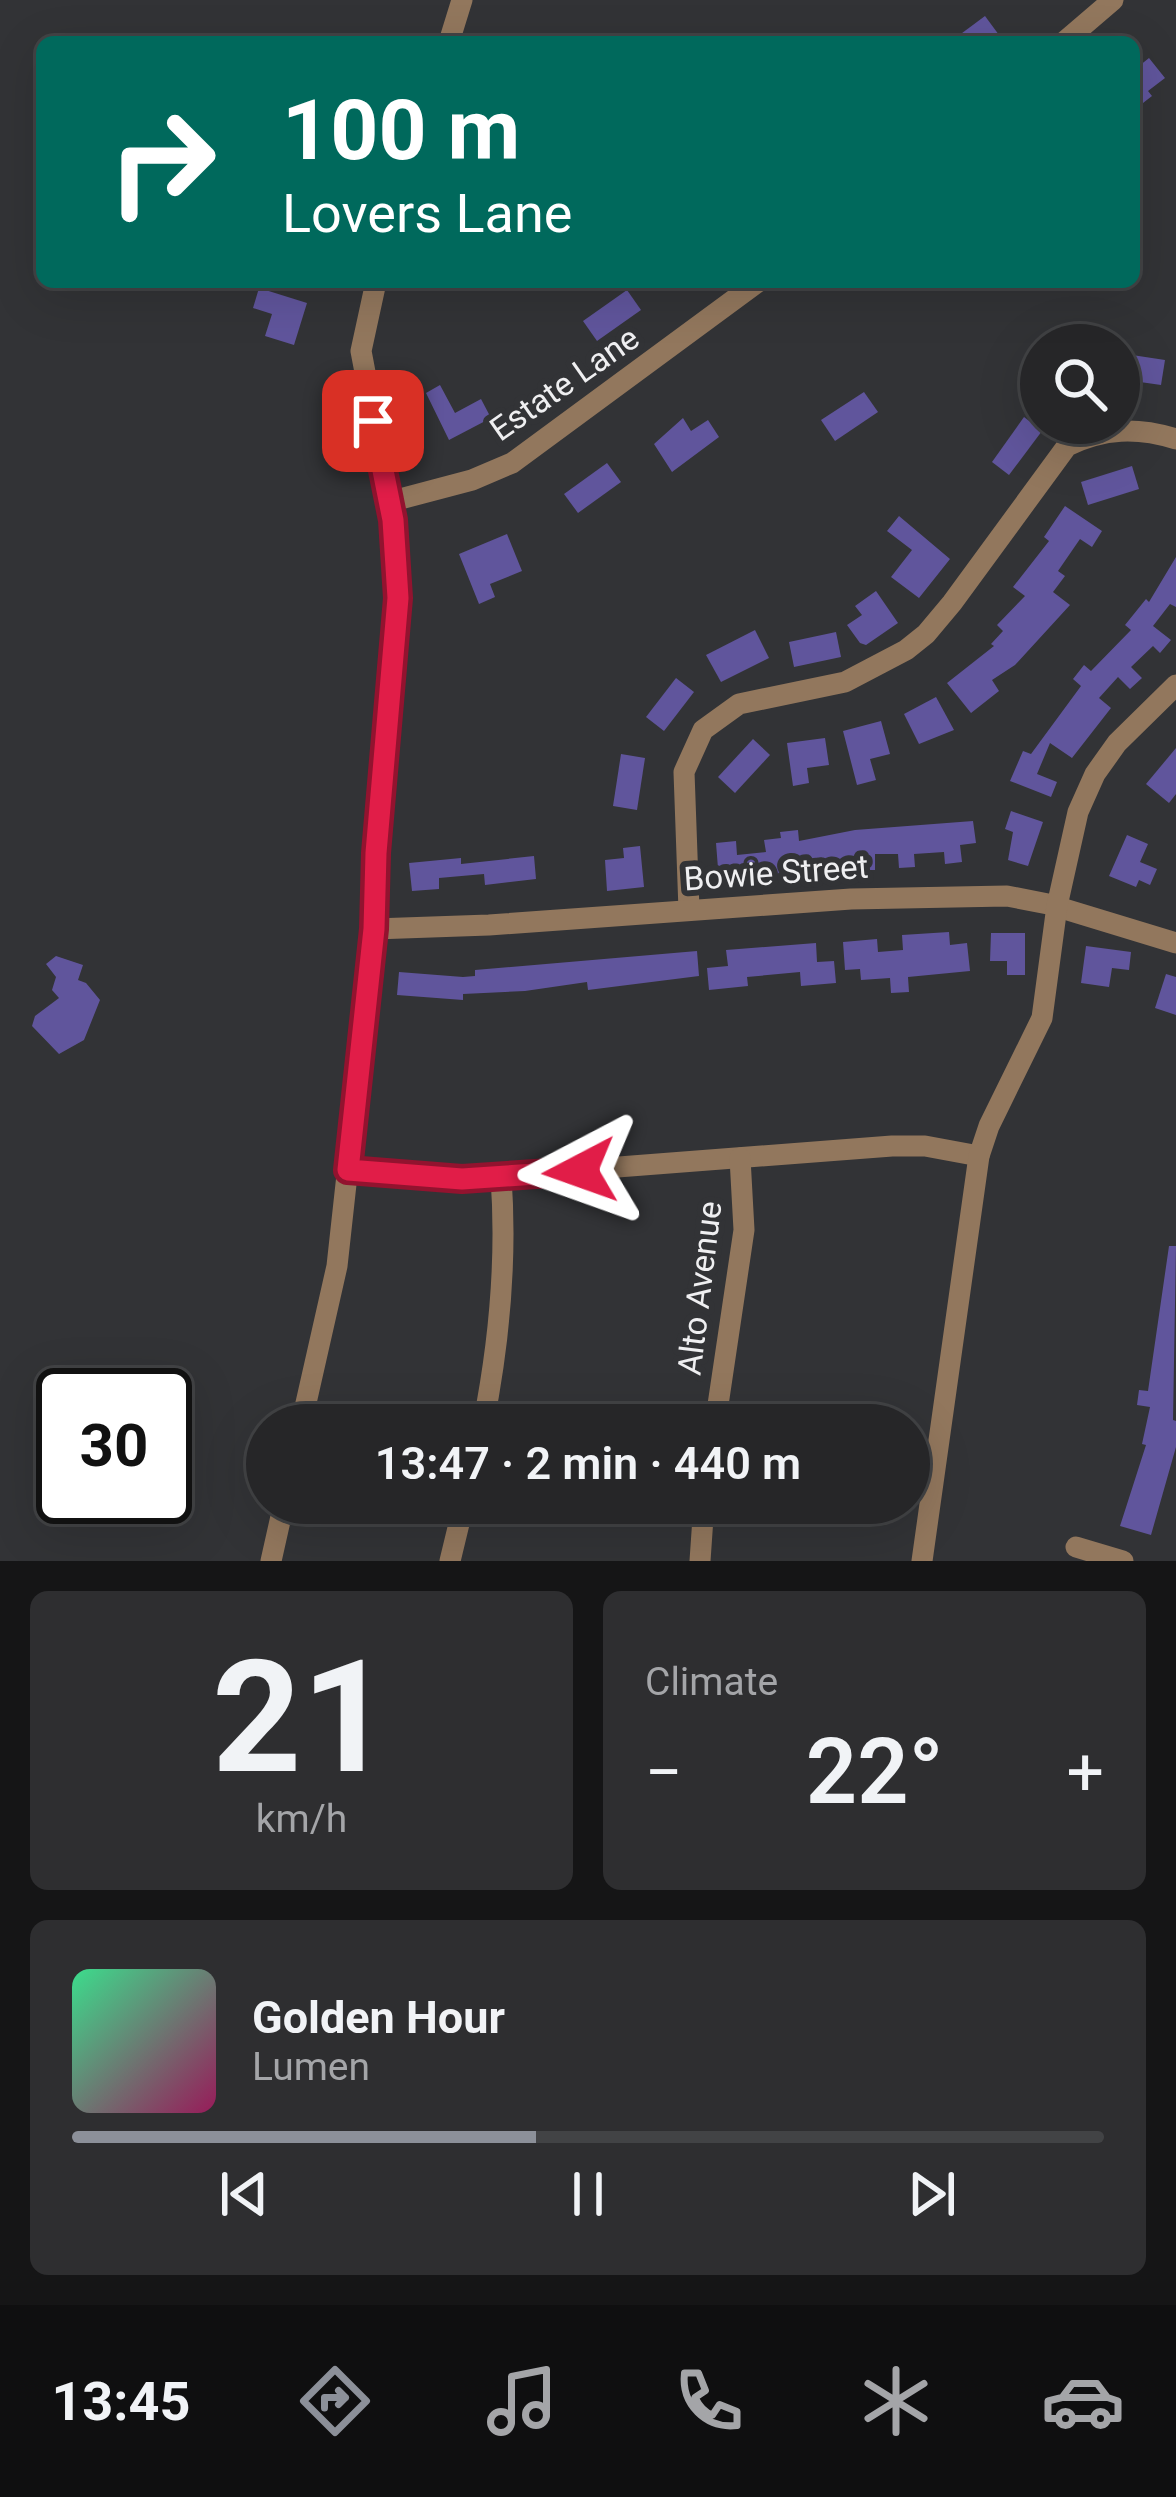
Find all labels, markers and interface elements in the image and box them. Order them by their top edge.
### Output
text: 100 m [282,81,520,180]
icon: right [84,84,240,240]
text: Lovers Lane [282,182,572,245]
street label: Estate Lane [482,318,646,449]
map controls [1020,324,1140,444]
button: search [1020,324,1140,444]
pin [322,370,424,472]
icon: arrive [340,388,406,454]
street label: Bowie Street [682,847,870,898]
position arrow [517,1108,643,1234]
street label: Alto Avenue [669,1199,730,1377]
speed limit sign: 30 [36,1368,192,1524]
text: 13:47 · 2 min · 440 m [375,1437,801,1490]
text: 21 [212,1626,391,1809]
text: Climate [645,1659,778,1705]
text: 22° [806,1720,943,1825]
text: − [645,1734,683,1811]
text: + [1067,1734,1104,1811]
text: km/h [256,1796,347,1842]
text: Golden Hour [252,1991,505,2044]
text: Lumen [252,2044,370,2090]
icon: previous [211,2161,277,2227]
icon: pause [555,2161,621,2227]
icon: next [899,2161,965,2227]
icon: directions [293,2359,377,2443]
icon: music [480,2359,564,2443]
icon: phone [667,2359,751,2443]
icon: climate [854,2359,938,2443]
icon: car [1041,2359,1125,2443]
text: 13:45 [51,2370,191,2433]

